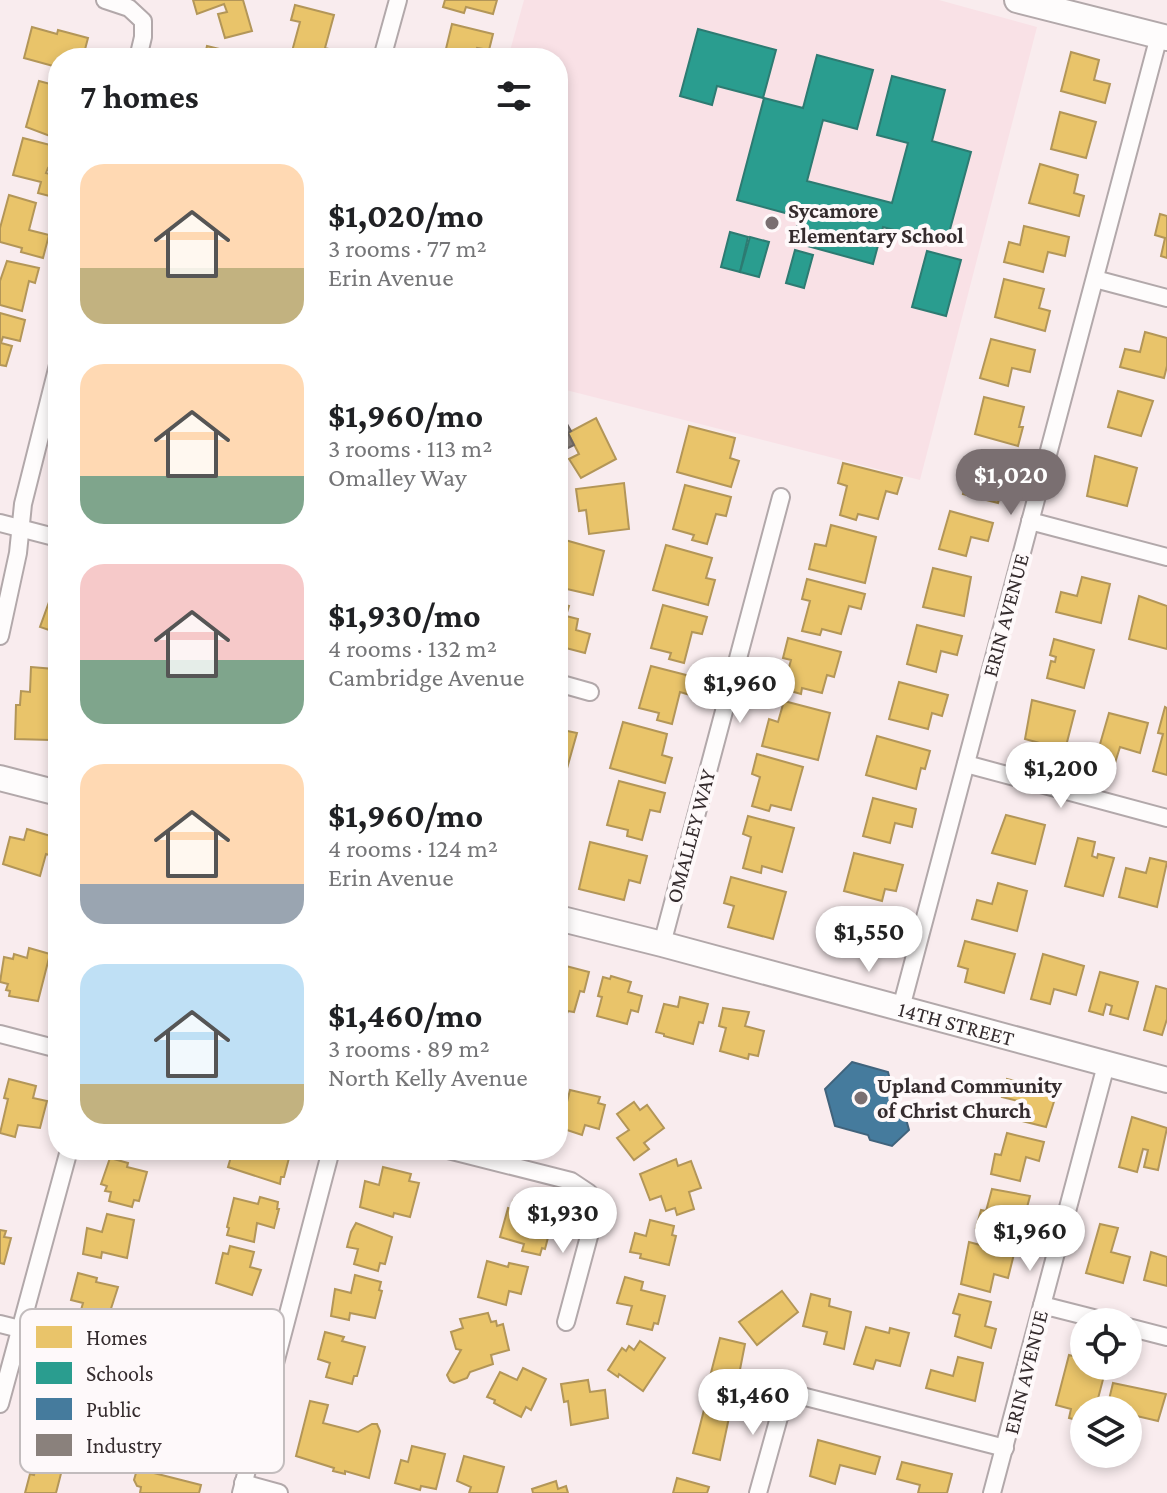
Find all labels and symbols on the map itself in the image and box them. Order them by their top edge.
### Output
place label: Sycamore Elementary School [788,198,964,248]
marker: Sycamore Elementary School [763,214,781,232]
pin: $1,020 [946,449,1076,517]
street label: ERIN AVENUE [977,551,1034,680]
pin: $1,960 [675,657,805,725]
pin: $1,200 [996,742,1126,810]
street label: OMALLEY WAY [661,766,720,906]
pin: $1,550 [804,906,934,974]
street label: 14TH STREET [895,996,1017,1051]
place label: Upland Community of Christ Church [877,1073,1062,1123]
marker: Upland Community of Christ Church [852,1089,870,1107]
pin: $1,930 [498,1187,628,1255]
pin: $1,960 [965,1205,1095,1273]
street label: ERIN AVENUE [998,1308,1053,1437]
legend [20,1309,284,1473]
text: Homes [86,1325,147,1350]
text: Schools [86,1361,153,1386]
pin: $1,460 [688,1369,818,1437]
text: Public [86,1397,141,1422]
text: Industry [86,1433,163,1458]

